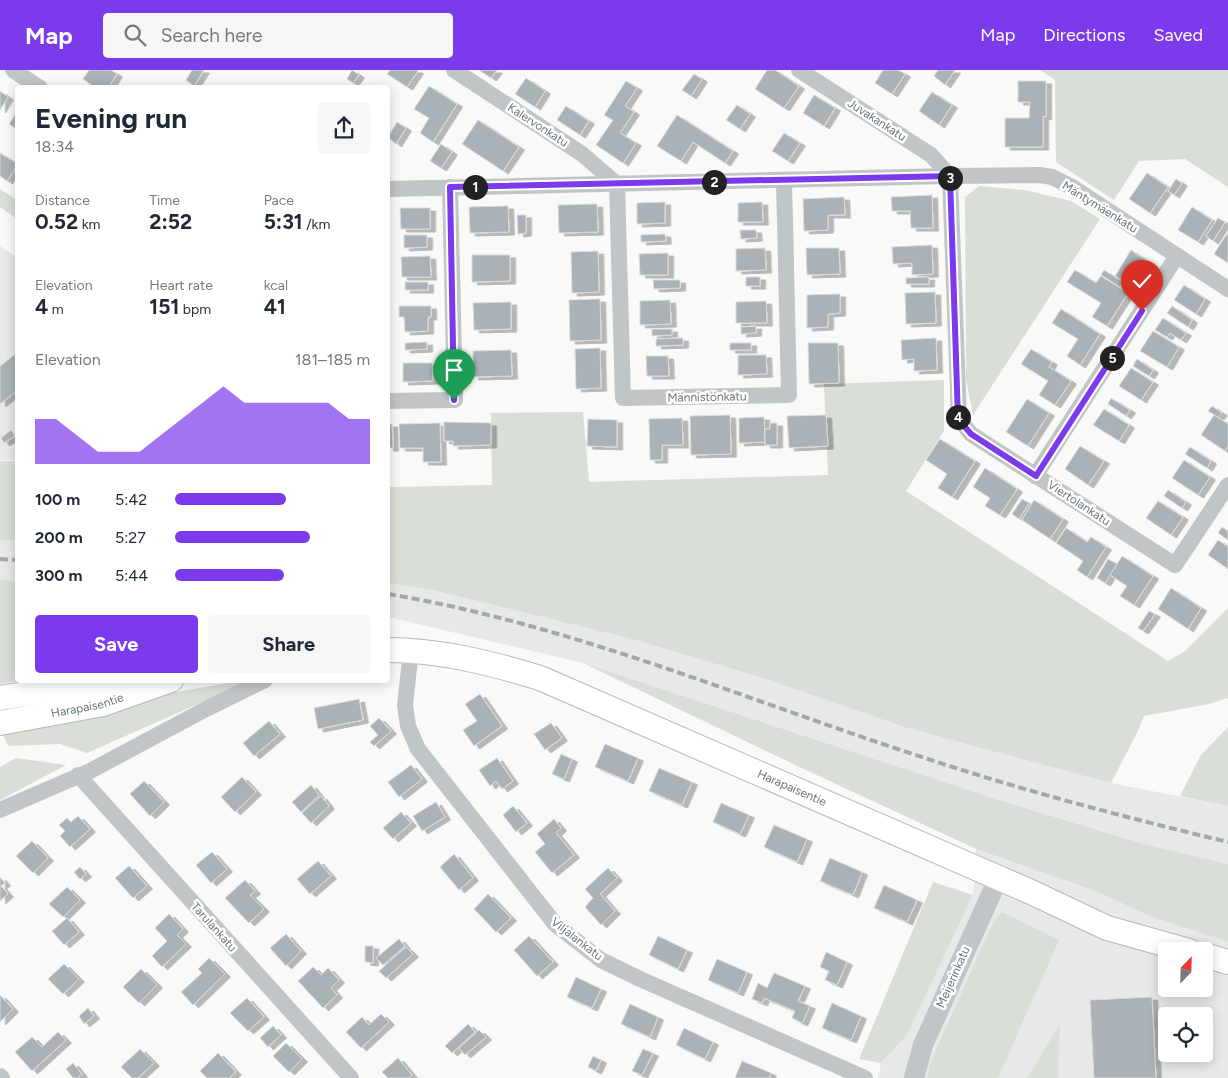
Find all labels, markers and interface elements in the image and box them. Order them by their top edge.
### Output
search box [103,13,453,58]
text: Map [25,21,73,50]
icon: search [121,21,149,49]
text: Search here [161,24,262,47]
text: Map [980,24,1015,46]
text: Directions [1043,24,1125,46]
text: Saved [1153,24,1203,46]
street label: Juvakankatu [845,96,909,144]
street label: Kalervonkatu [505,100,571,150]
text: Evening run [35,101,187,135]
button: share [318,102,370,154]
text: 18:34 [35,137,74,156]
pin: 3 [938,166,962,190]
pin: 2 [702,170,726,194]
text: 3 [947,170,954,187]
pin: 1 [462,174,488,200]
text: 2 [710,174,719,191]
street label: Mäntymäenkatu [1060,178,1140,236]
text: 1 [473,179,478,196]
text: Distance [35,192,90,209]
text: Time [149,192,180,209]
text: Pace [264,192,294,209]
text: 0.52 [35,209,78,234]
text: 2:52 [149,209,192,234]
text: 5:31 [264,209,303,234]
text: km [78,216,100,233]
text: /km [303,216,330,233]
pin [1121,260,1163,311]
icon: check [1128,267,1156,295]
text: Elevation [35,277,93,294]
text: Heart rate [149,277,213,294]
text: kcal [264,277,288,294]
text: 4 [35,294,48,319]
text: 151 [149,294,179,319]
text: 41 [264,294,286,319]
text: m [48,301,64,318]
text: bpm [179,301,211,318]
pin: 5 [1100,346,1124,370]
pin [433,349,475,400]
text: Elevation [35,350,101,369]
text: 181–185 m [295,350,370,369]
text: 5 [1108,350,1117,367]
icon: arrive [440,356,468,384]
street label: Männistönkatu [667,389,747,405]
pin: 4 [946,404,970,430]
text: 4 [954,409,963,426]
street label: Viertolankatu [1045,478,1113,528]
text: 100 m [35,490,80,509]
text: 5:42 [115,490,147,509]
text: 200 m [35,528,83,547]
text: 5:27 [115,528,146,547]
text: 300 m [35,566,82,585]
text: 5:44 [115,566,148,585]
button: Save [35,615,198,673]
button: Share [208,615,370,673]
street label: Harapaisentie [50,690,126,720]
street label: Harapaisentie [755,767,829,809]
street label: Tarulankatu [188,900,240,954]
street label: Viljalankatu [548,915,606,963]
north arrow [1158,942,1212,998]
map controls [1158,942,1213,1062]
street label: Meijerinkatu [933,944,973,1010]
button: locate [1158,1007,1213,1062]

